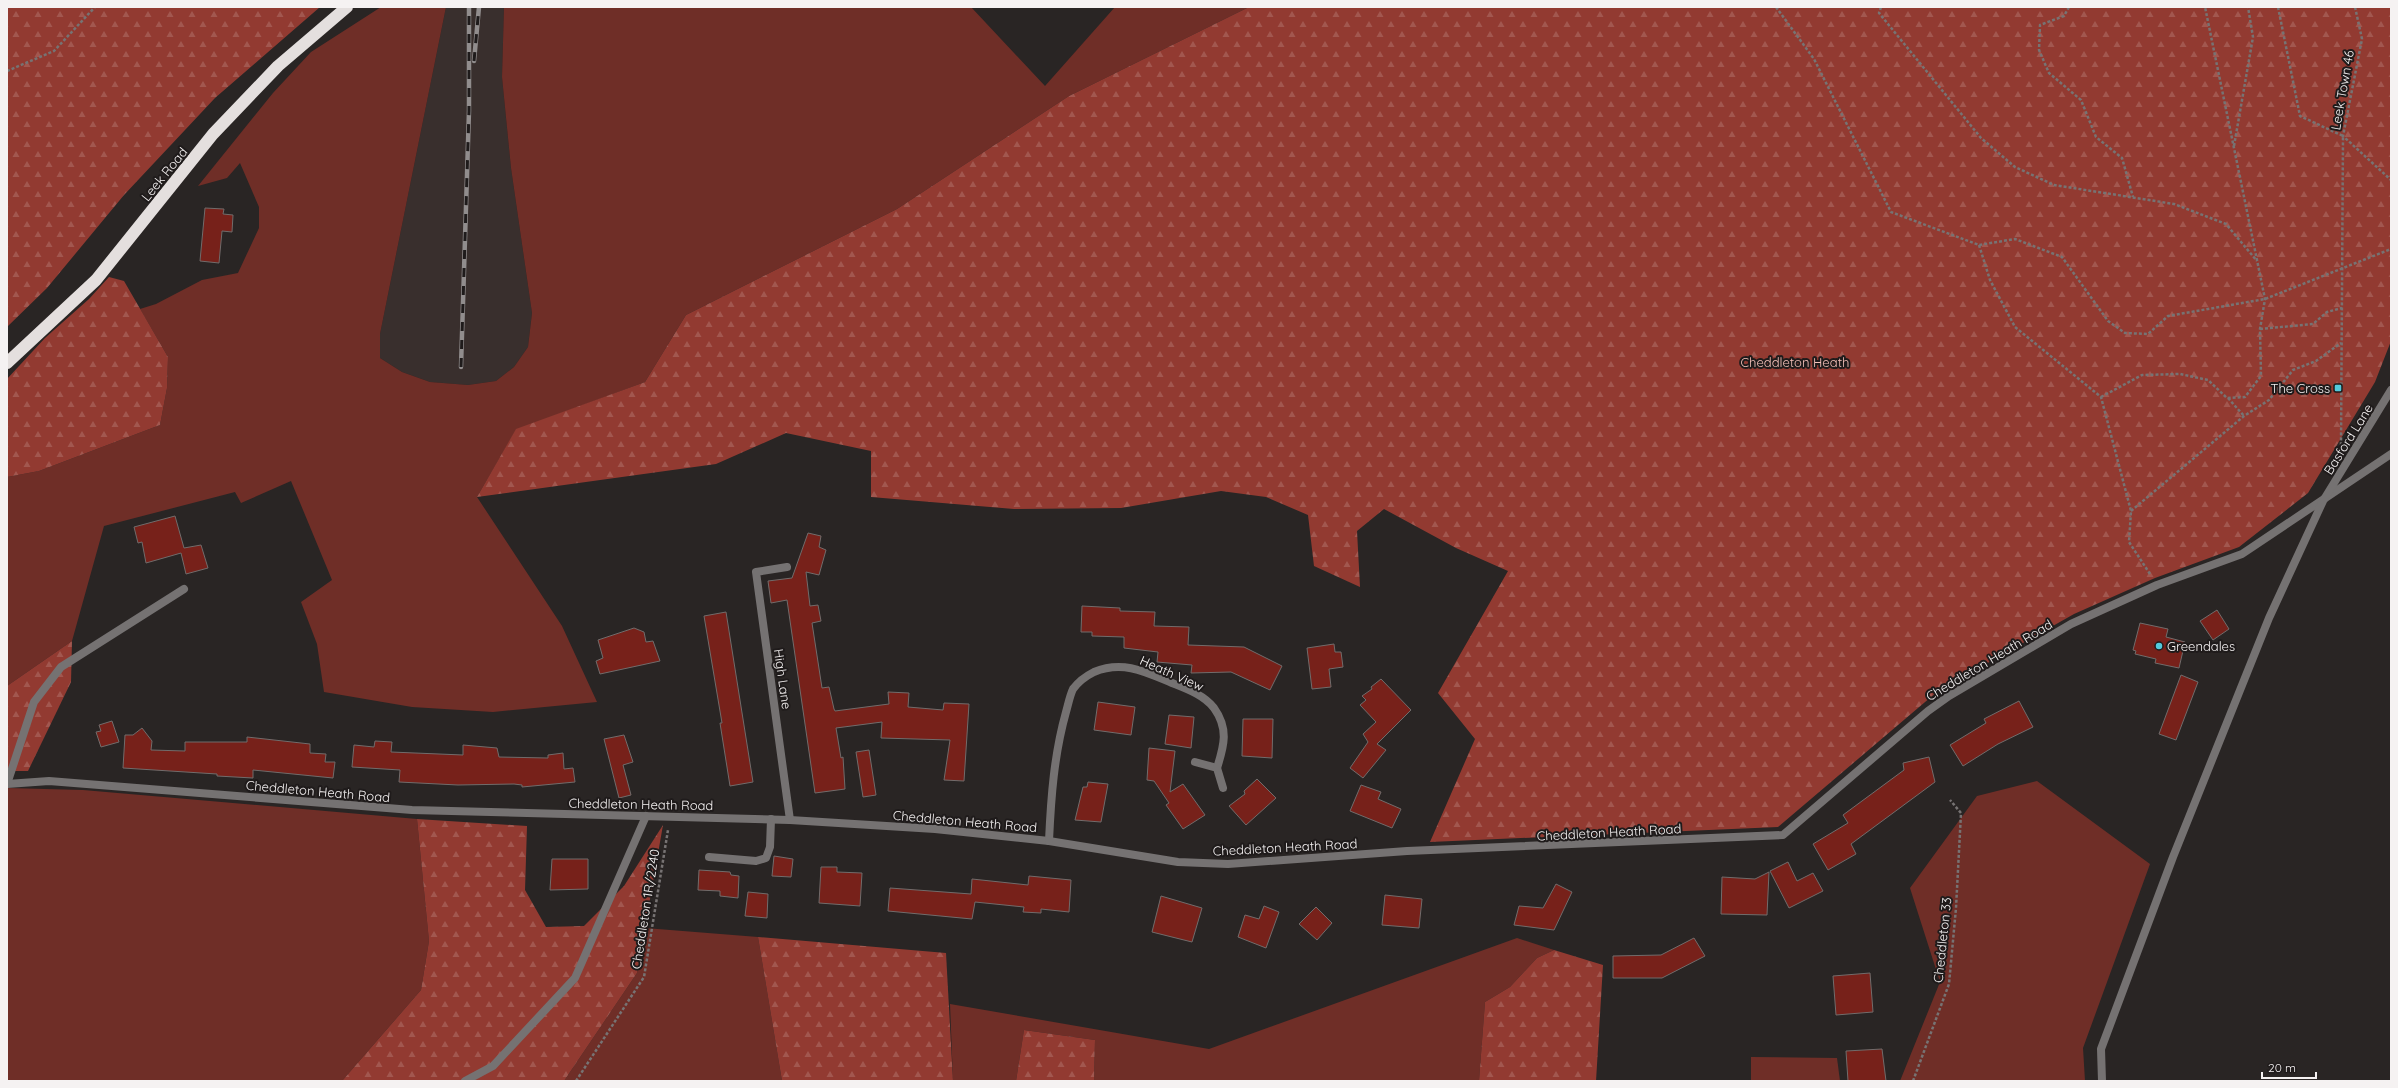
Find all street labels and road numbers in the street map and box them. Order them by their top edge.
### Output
street label: Leek Town 46 [2327,49,2357,131]
street label: Leek Road [138,144,190,204]
street label: Basford Lane [2320,401,2376,477]
street label: Cheddleton Heath Road [1923,616,2055,704]
street label: High Lane [771,648,795,710]
street label: Heath View [1137,652,1207,694]
street label: Cheddleton Heath Road [245,777,391,805]
street label: Cheddleton Heath Road [569,795,713,813]
street label: Cheddleton Heath Road [892,807,1038,835]
street label: Cheddleton Heath Road [1536,820,1682,844]
street label: Cheddleton Heath Road [1212,835,1358,859]
street label: Cheddleton 1R/2240 [628,847,662,970]
street label: Cheddleton 33 [1930,896,1954,984]

